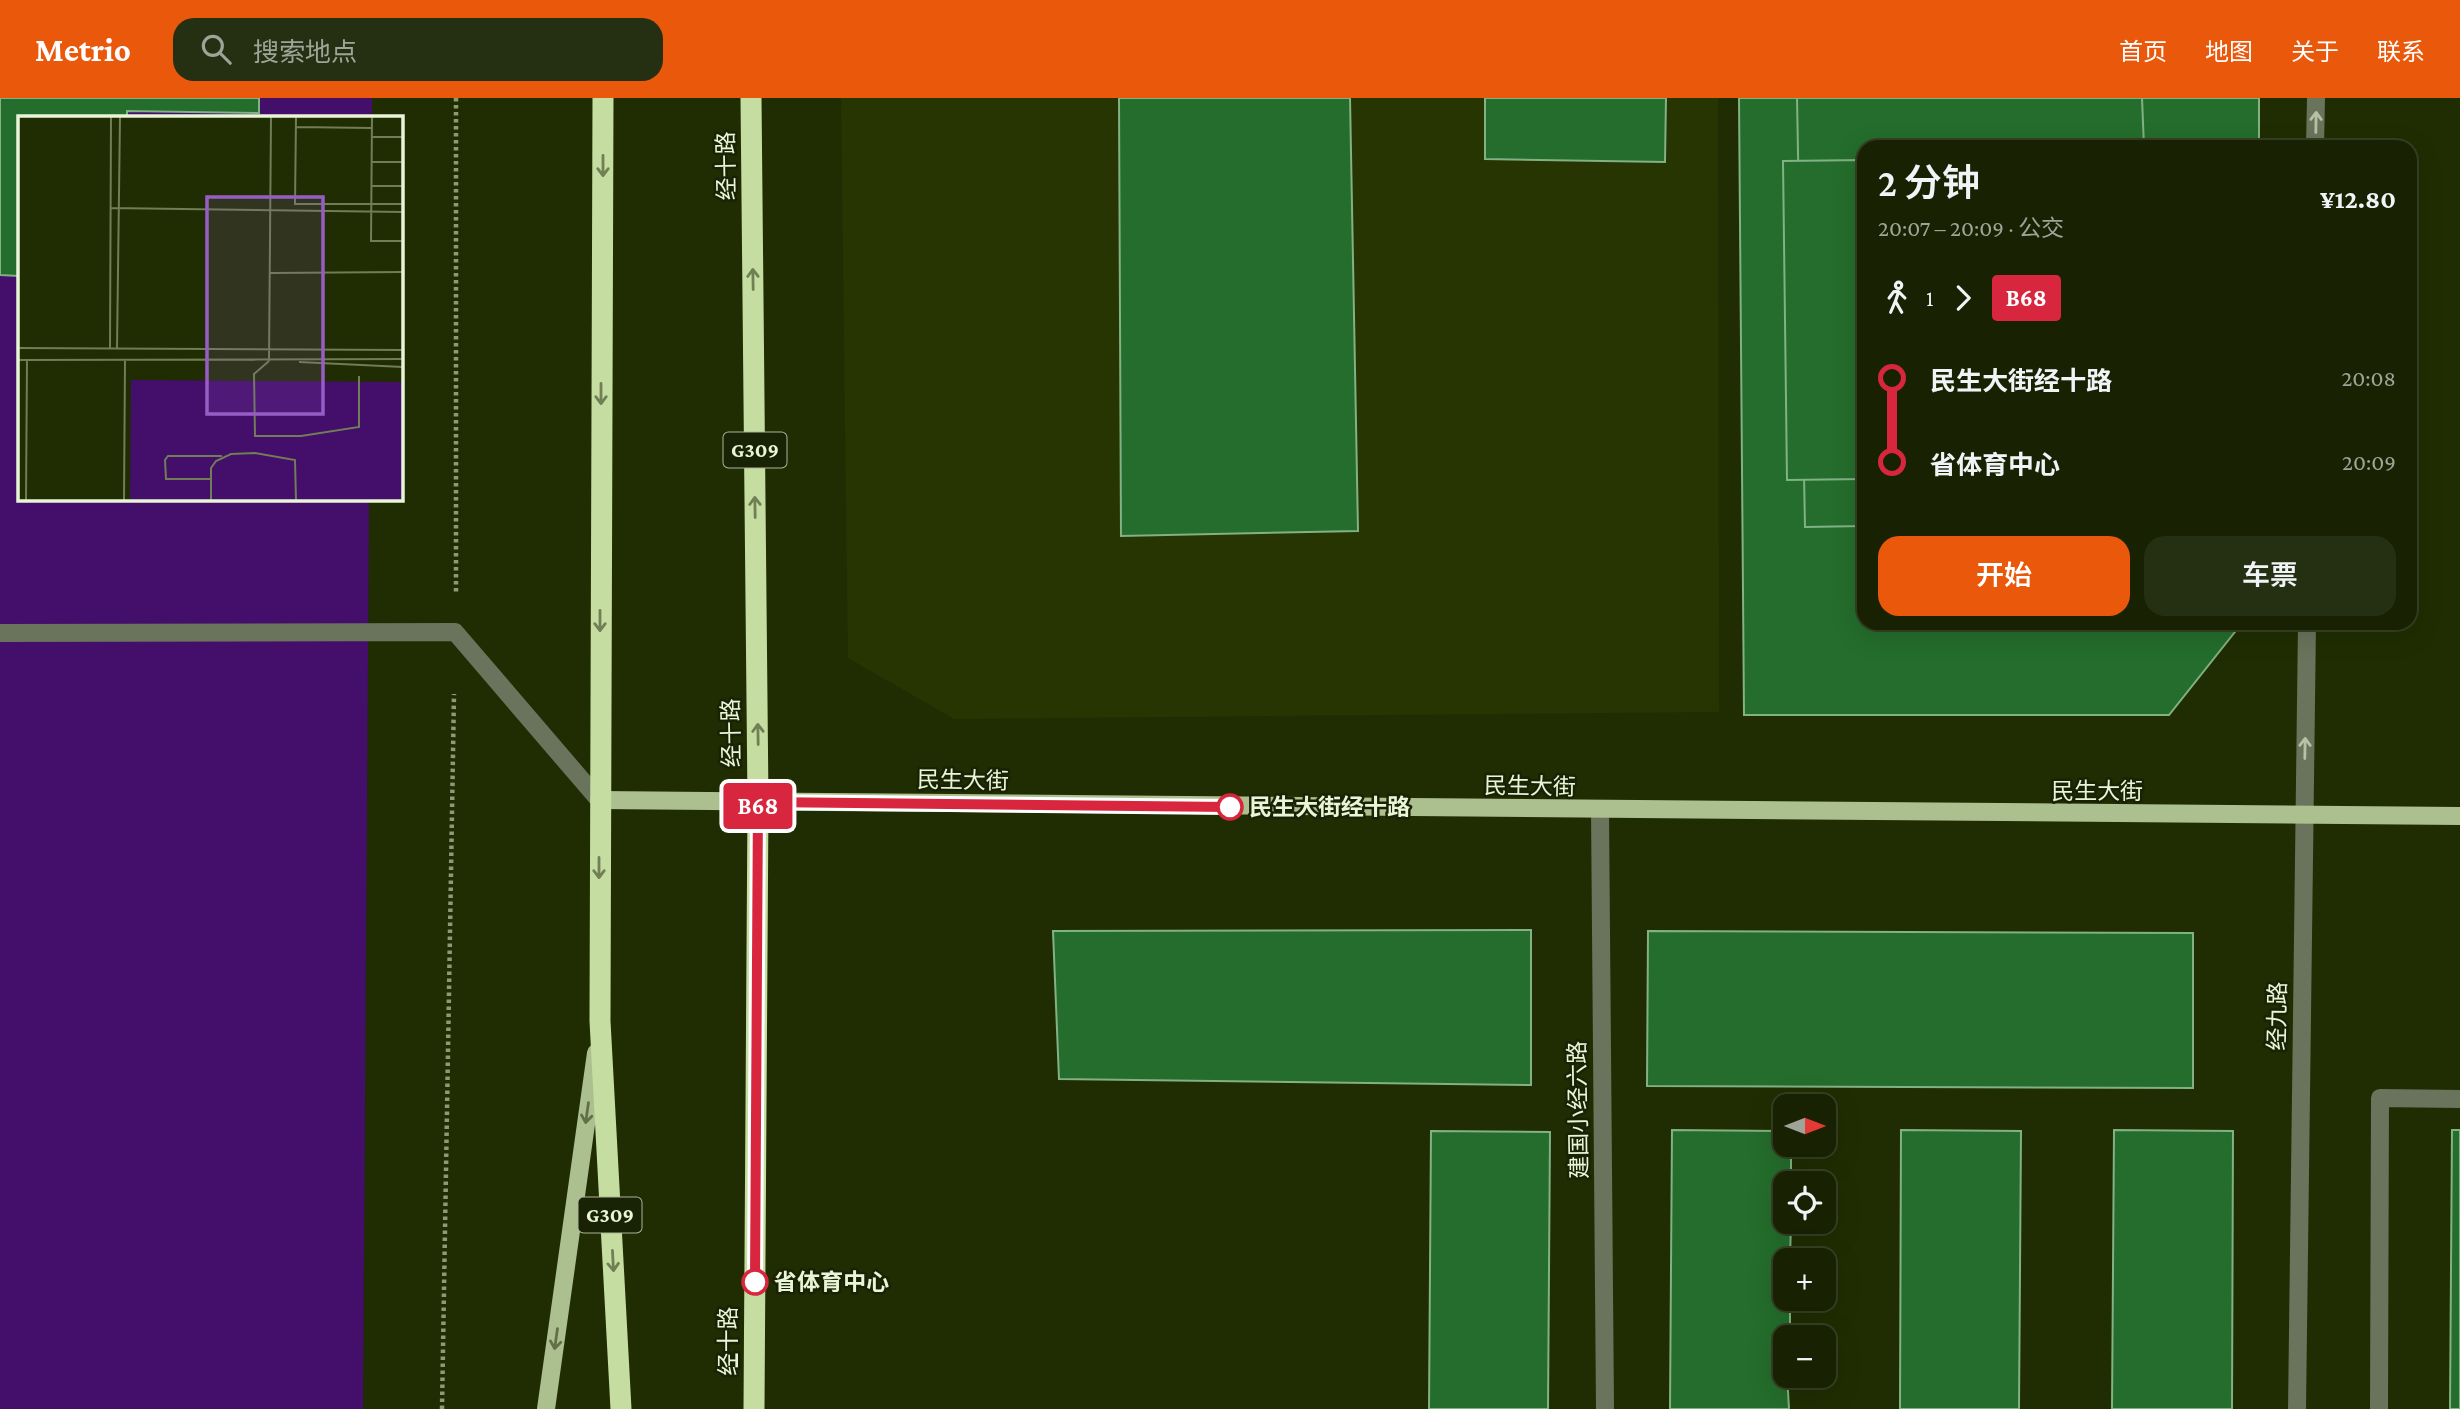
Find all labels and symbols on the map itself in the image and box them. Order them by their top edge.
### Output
one-way arrow [2309,111,2323,134]
inset map [18,116,402,500]
street label: 经十路 [712,131,740,201]
one-way arrow [596,154,610,177]
one-way arrow [746,268,760,291]
one-way arrow [594,382,608,405]
road number: G309 [724,432,786,468]
one-way arrow [748,495,762,518]
one-way arrow [593,609,607,632]
street label: 经十路 [717,698,745,768]
one-way arrow [751,723,764,746]
one-way arrow [2298,737,2312,760]
street label: 民生大街 [917,766,1009,794]
street label: 民生大街 [1484,772,1576,800]
street label: 民生大街 [2051,778,2143,804]
line badge: B68 [718,783,798,829]
marker: 民生大街经十路 [1217,794,1243,820]
place label: 民生大街经十路 [1249,794,1410,820]
one-way arrow [592,856,606,879]
street label: 经九路 [2263,981,2291,1051]
street label: 建国小经六路 [1564,1041,1592,1179]
north arrow [1773,1094,1836,1157]
one-way arrow [580,1101,593,1124]
road number: G309 [578,1198,642,1232]
one-way arrow [607,1249,620,1272]
marker: 省体育中心 [742,1269,768,1295]
place label: 省体育中心 [774,1269,889,1295]
street label: 经十路 [715,1307,741,1376]
one-way arrow [549,1327,562,1349]

